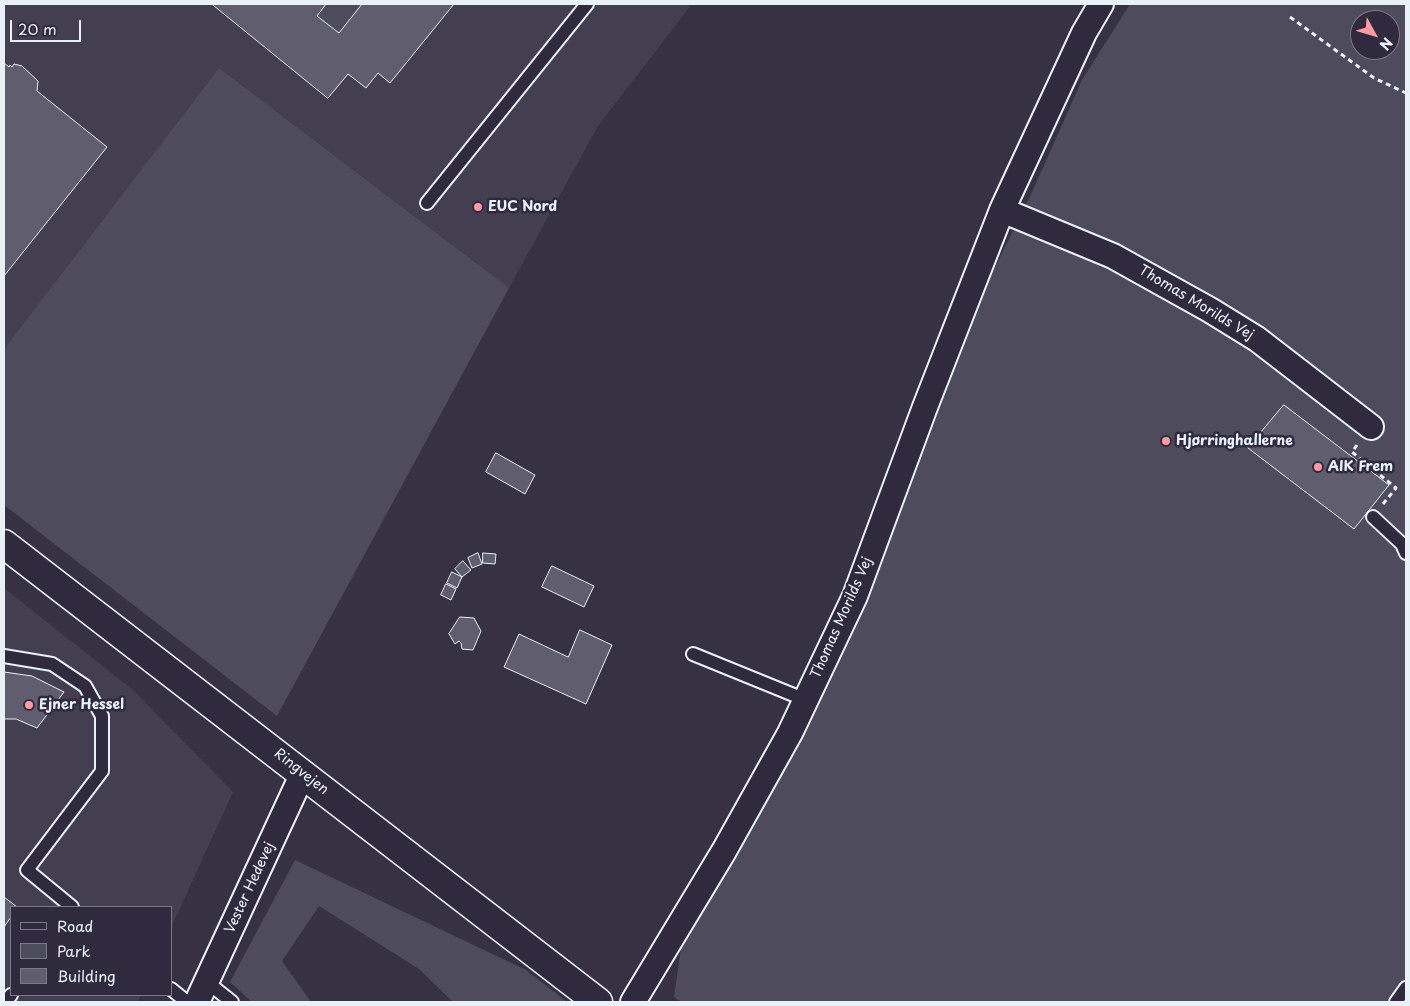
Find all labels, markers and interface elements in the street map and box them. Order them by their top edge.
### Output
scale bar [12,10,84,42]
north arrow [1350,10,1400,60]
text: 20 m [18,17,57,40]
text: N [1375,33,1398,55]
place label: EUC Nord [488,199,557,215]
marker: EUC Nord [472,201,484,213]
street label: Thomas Morilds Vej [1135,262,1257,344]
place label: Hjørringhallerne [1176,433,1293,449]
marker: Hjørringhallerne [1160,435,1172,447]
place label: AIK Frem [1328,459,1393,475]
marker: AIK Frem [1312,461,1324,473]
street label: Thomas Morilds Vej [808,555,876,681]
place label: Ejner Hessel [39,697,124,713]
marker: Ejner Hessel [23,699,35,711]
street label: Ringvejen [270,745,332,799]
street label: Vester Hedevej [222,840,278,936]
legend [10,906,172,996]
text: Road [57,914,93,937]
text: Park [57,939,91,962]
text: Building [57,964,116,987]

